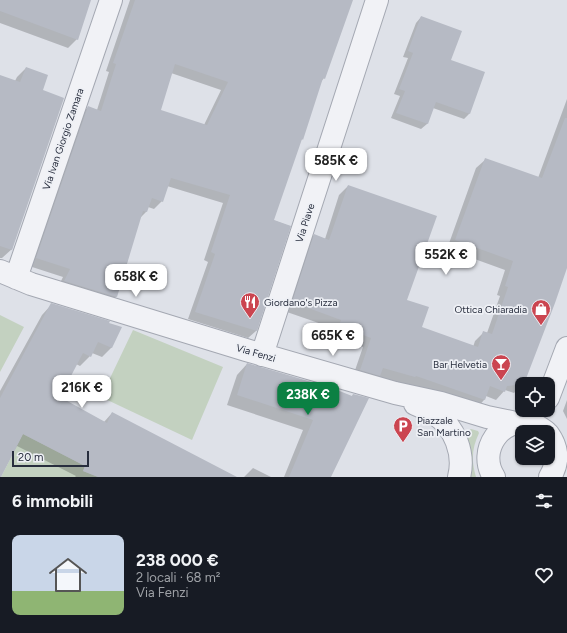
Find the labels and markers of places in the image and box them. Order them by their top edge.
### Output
pin: 585K € [303,148,369,182]
pin: 552K € [413,242,479,276]
pin: 658K € [103,264,169,298]
restaurant icon: Giordano's Pizza [239,291,261,319]
place label: Giordano's Pizza [264,296,338,309]
shop icon: Ottica Chiaradia [530,298,552,326]
place label: Ottica Chiaradia [454,303,527,316]
pin: 665K € [300,323,366,357]
bar icon: Bar Helvetia [490,353,512,381]
place label: Bar Helvetia [433,358,487,371]
pin: 216K € [49,375,115,409]
pin: 238K € [275,382,341,416]
place label: Piazzale San Martino [417,414,471,439]
parking icon: Piazzale San Martino [392,415,414,443]

